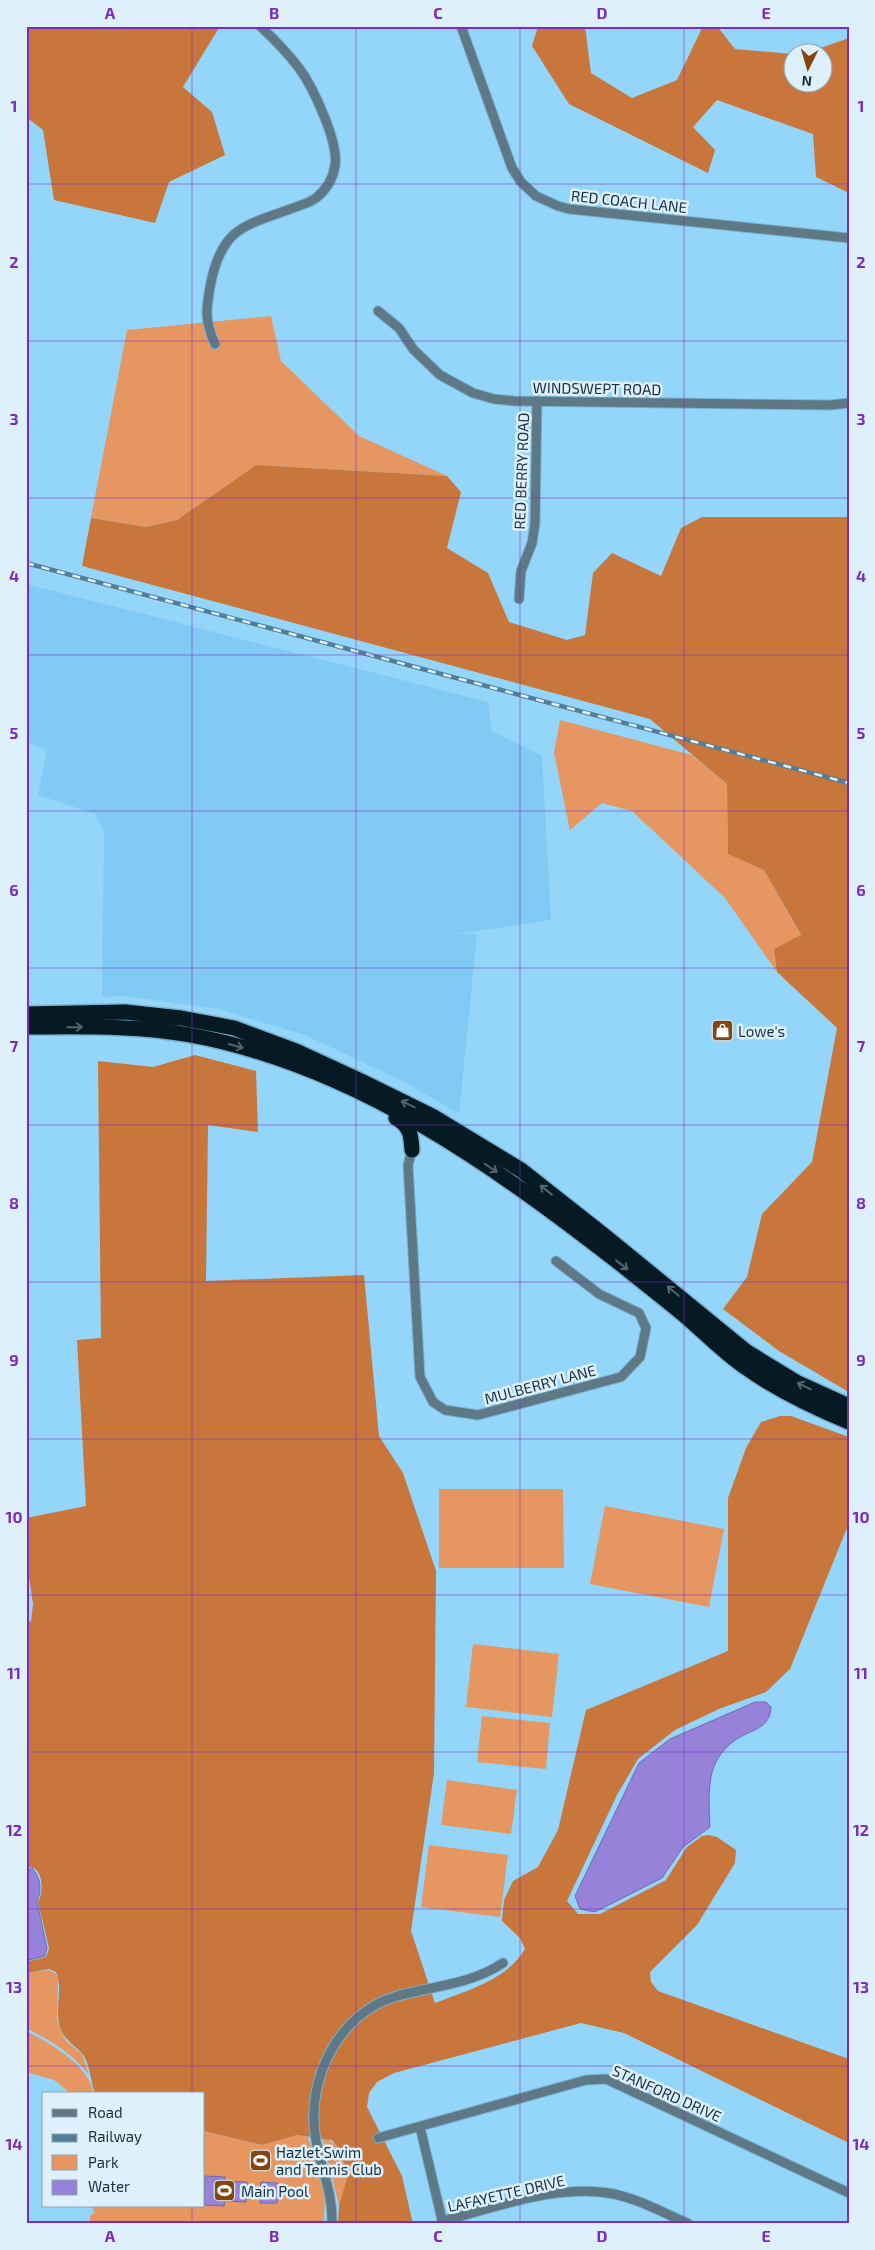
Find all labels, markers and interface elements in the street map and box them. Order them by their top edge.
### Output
text: A [105,3,116,22]
text: B [269,3,279,22]
text: C [433,3,443,22]
text: D [597,3,608,22]
text: E [761,3,771,22]
north arrow [782,42,832,92]
text: N [801,73,813,90]
text: 1 [11,96,17,115]
text: 1 [858,96,864,115]
street label: RED COACH LANE [570,186,688,216]
text: 2 [9,252,19,271]
text: 2 [856,252,866,271]
street label: WINDSWEPT ROAD [532,378,662,398]
text: 3 [9,409,19,428]
text: 3 [856,409,866,428]
street label: RED BERRY ROAD [510,412,532,530]
text: 4 [9,566,19,585]
text: 4 [856,566,866,585]
text: 5 [10,723,19,742]
text: 5 [857,723,866,742]
text: 6 [9,880,19,899]
text: 6 [856,880,866,899]
shop icon: Lowe's [710,1019,734,1043]
one-way arrow [66,1022,83,1032]
place label: Lowe's [738,1022,785,1040]
text: 7 [10,1036,19,1055]
text: 7 [857,1036,866,1055]
one-way arrow [227,1041,243,1051]
one-way arrow [401,1099,416,1108]
one-way arrow [484,1163,498,1173]
one-way arrow [539,1185,553,1195]
text: 8 [9,1193,19,1212]
text: 8 [856,1193,866,1212]
one-way arrow [615,1260,628,1271]
one-way arrow [667,1285,680,1296]
text: 9 [9,1350,19,1369]
text: 9 [856,1350,866,1369]
street label: MULBERRY LANE [482,1360,598,1408]
one-way arrow [797,1381,812,1390]
text: 10 [5,1507,23,1526]
text: 10 [852,1507,870,1526]
text: 11 [7,1663,21,1682]
text: 11 [854,1663,868,1682]
text: 12 [6,1820,22,1839]
text: 12 [853,1820,869,1839]
text: 13 [6,1977,22,1996]
text: 13 [853,1977,869,1996]
street label: STANFORD DRIVE [610,2061,724,2125]
legend [42,2092,205,2208]
text: Road [88,2103,123,2121]
text: Railway [88,2127,142,2145]
text: 14 [5,2134,23,2153]
text: 14 [852,2134,870,2153]
place label: Hazlet Swim and Tennis Club [276,2143,382,2178]
sports icon: Hazlet Swim and Tennis Club [248,2149,272,2173]
text: Park [88,2153,119,2171]
street label: LAFAYETTE DRIVE [446,2171,566,2215]
text: Water [88,2177,130,2195]
sports icon: Main Pool [213,2179,237,2203]
place label: Main Pool [241,2182,309,2200]
text: A [105,2226,116,2245]
text: B [269,2226,279,2245]
text: C [433,2226,443,2245]
text: D [597,2226,608,2245]
text: E [761,2226,771,2245]

